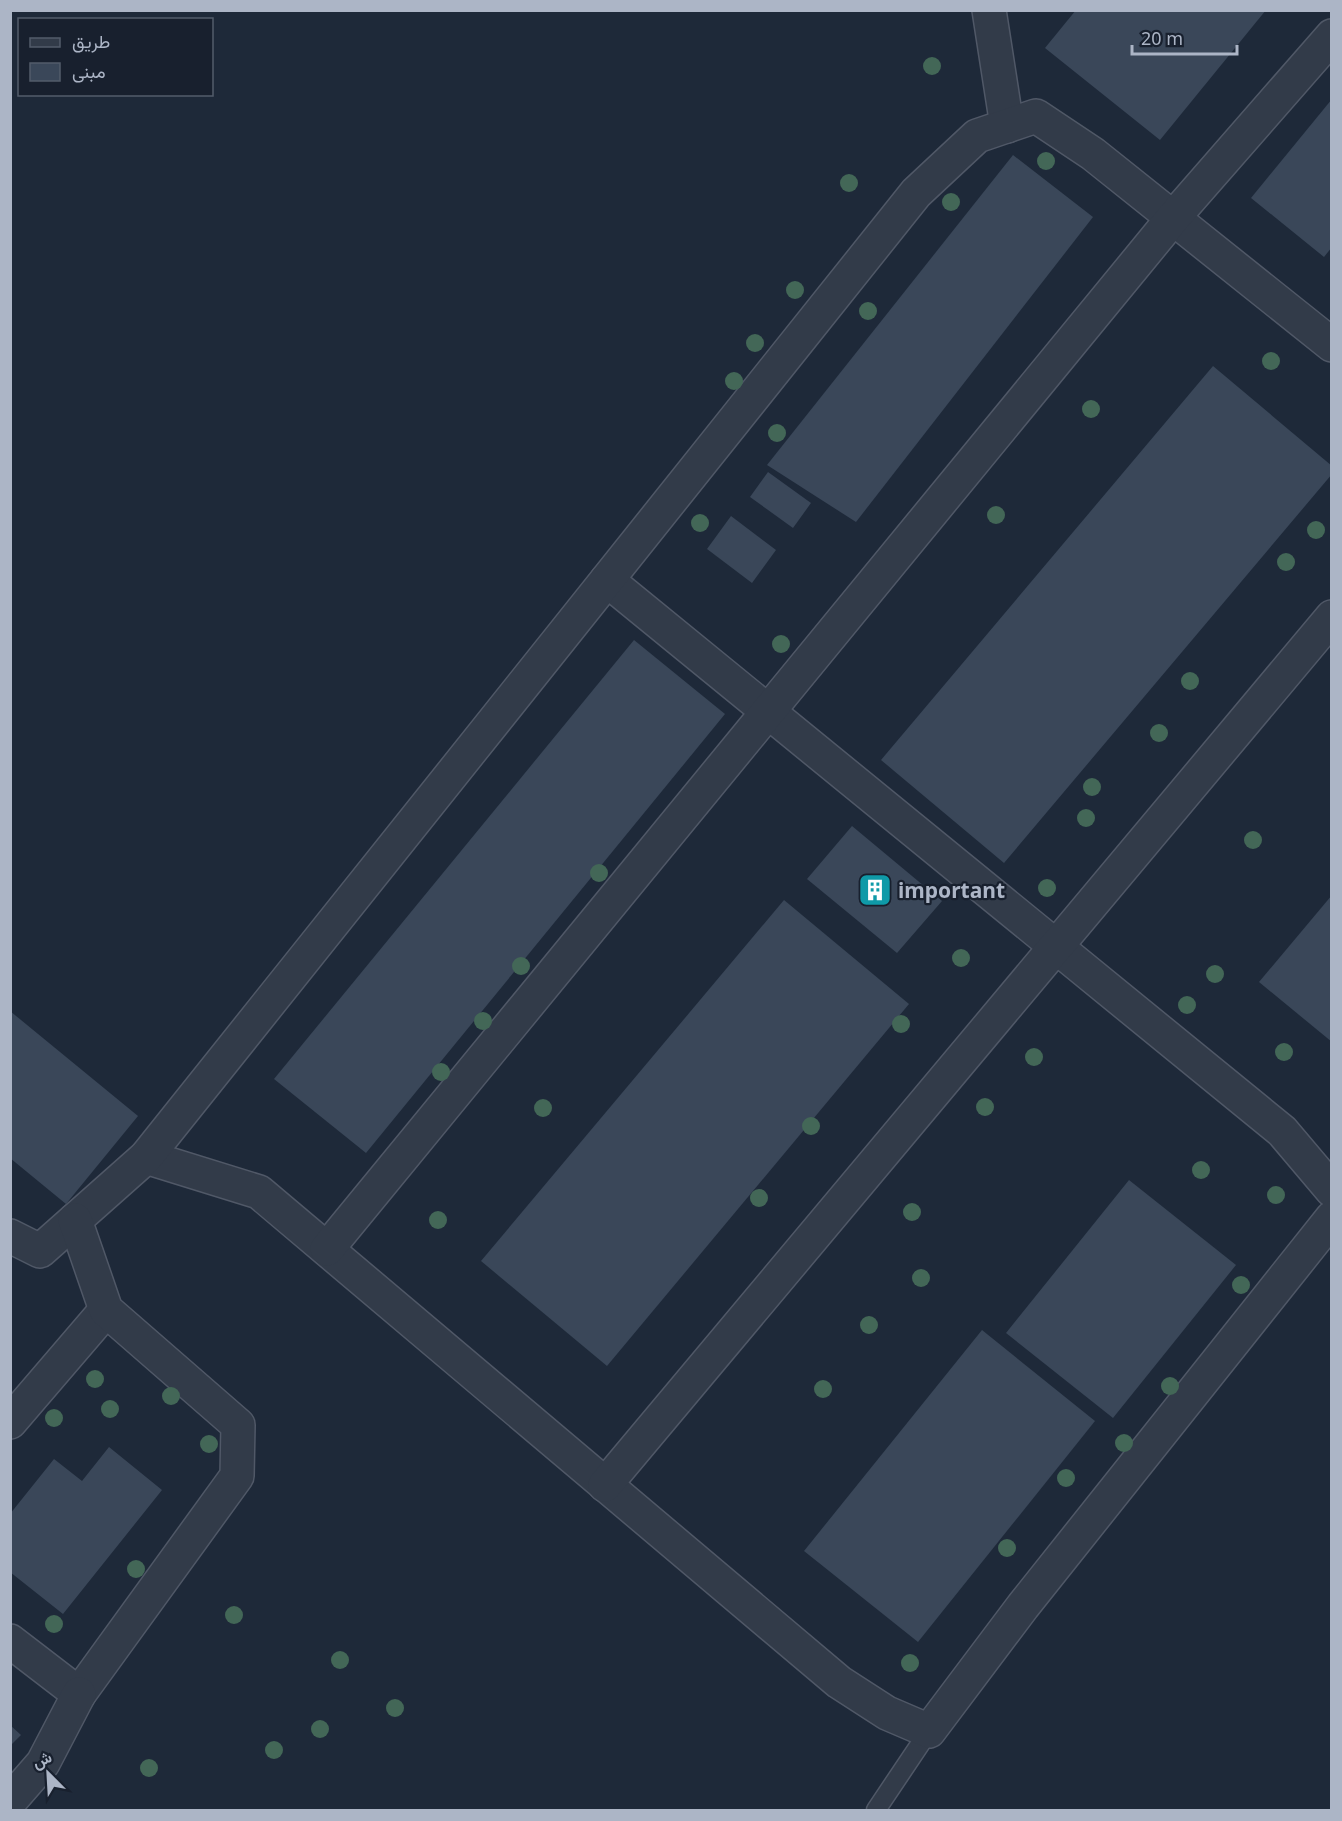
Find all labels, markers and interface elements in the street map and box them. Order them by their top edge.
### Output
legend [18,18,213,96]
scale bar [1132,18,1237,56]
text: 20 m [1141,26,1183,50]
text: طريق [72,29,110,53]
text: مبنى [72,59,106,83]
building icon: important [857,872,893,908]
place label: important [898,876,1005,904]
north arrow [18,1743,78,1803]
text: ش [29,1745,55,1773]

